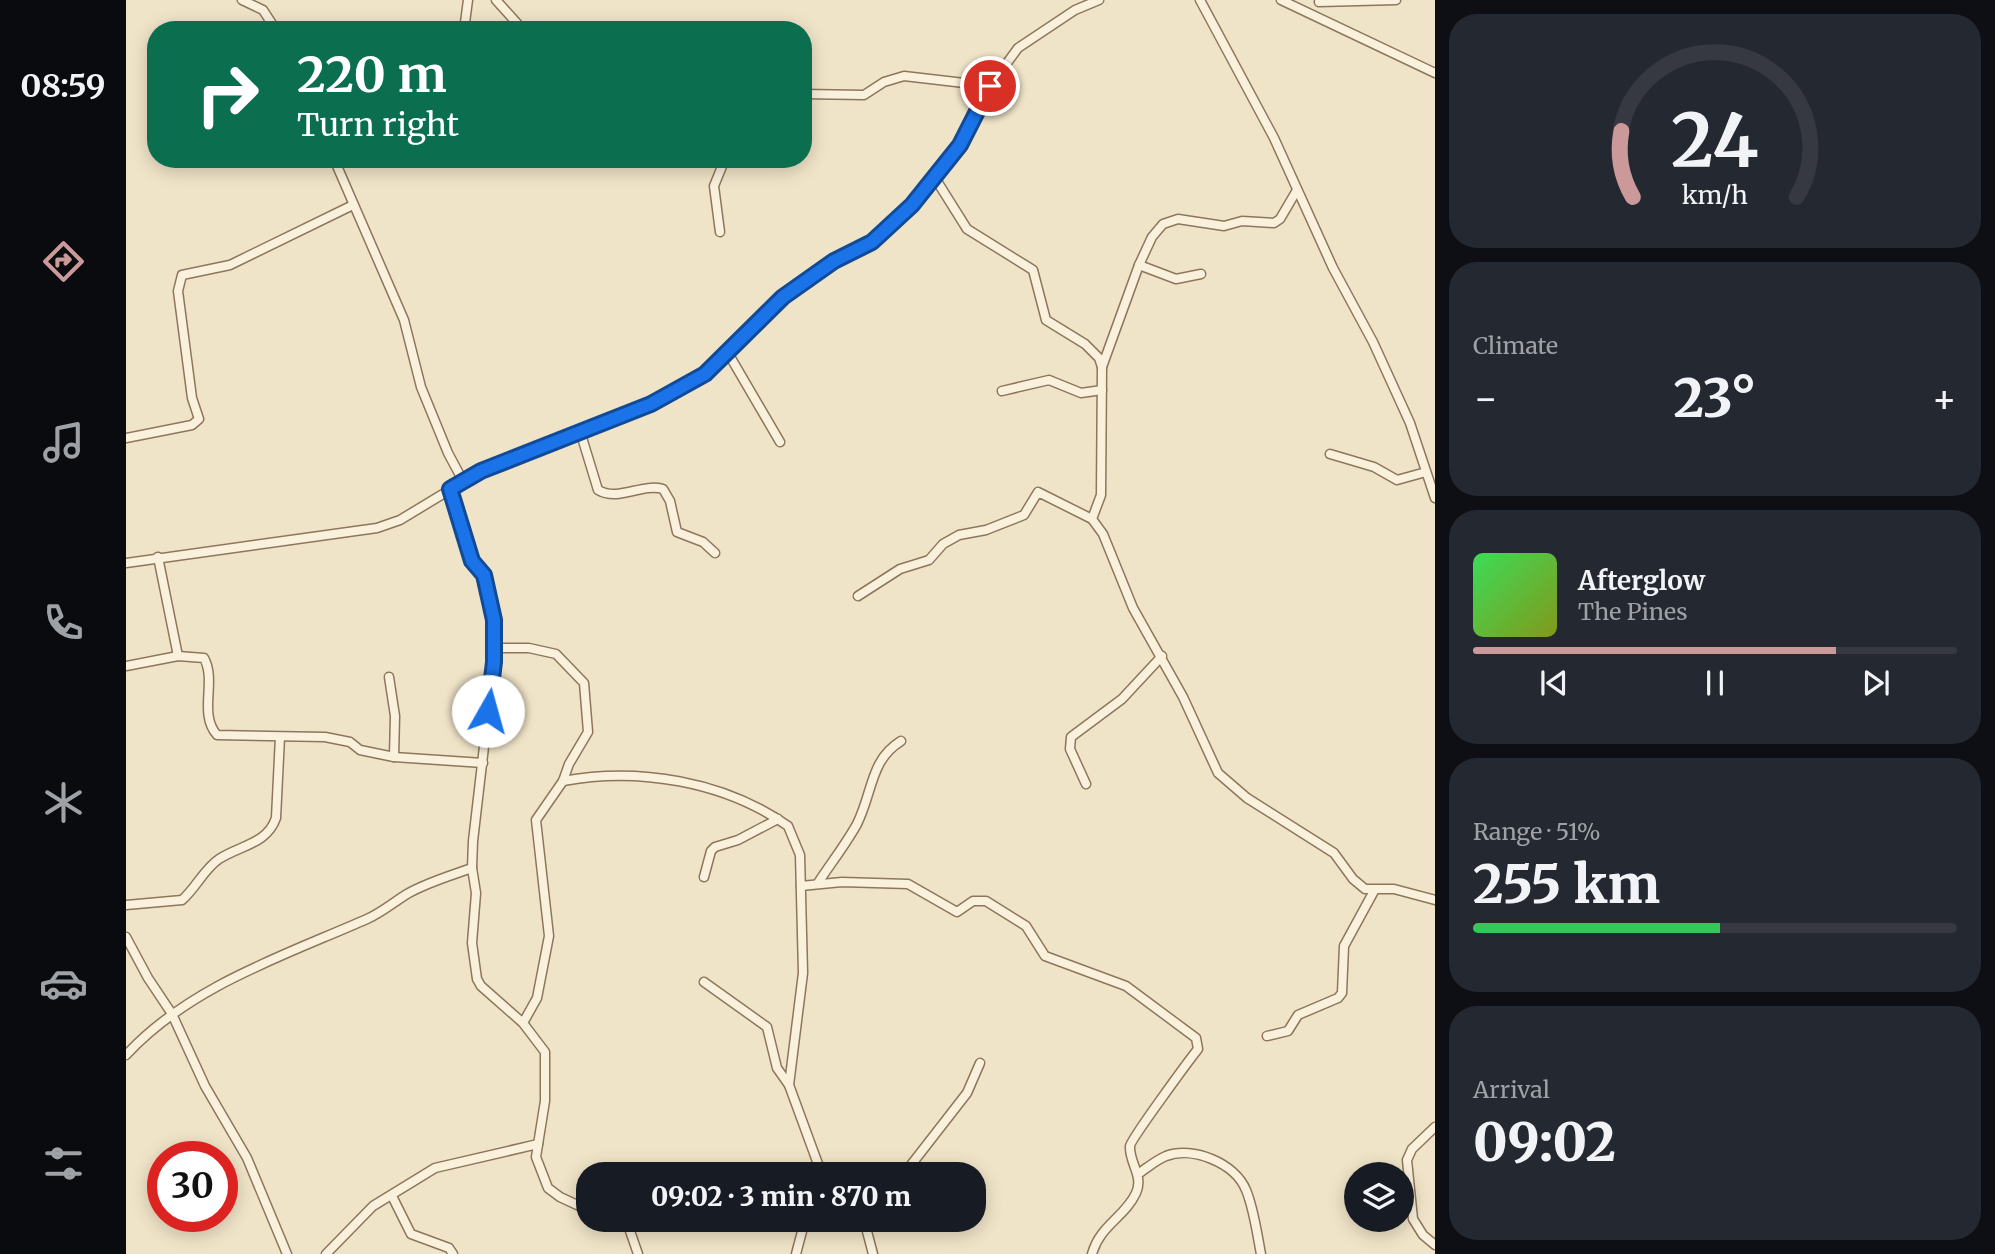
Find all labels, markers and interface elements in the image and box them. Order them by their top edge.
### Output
text: 220 m [297,44,447,105]
icon: right [182,49,273,140]
pin [960,56,1020,116]
text: 08:59 [20,66,106,106]
icon: arrive [971,67,1009,105]
text: 24 [1671,95,1759,187]
text: Turn right [297,105,459,145]
text: km/h [1682,179,1748,211]
icon: directions [39,237,88,286]
text: Climate [1473,331,1558,360]
text: 23° [1674,366,1757,431]
text: − [1473,375,1498,422]
text: + [1932,375,1957,422]
icon: music [39,418,88,467]
text: Afterglow [1578,564,1705,597]
text: The Pines [1578,597,1688,626]
icon: phone [39,598,88,647]
icon: previous [1535,664,1573,702]
icon: pause [1696,664,1734,702]
icon: next [1857,664,1895,702]
position arrow [451,674,525,748]
icon: climate [39,778,88,827]
text: Range · 51% [1473,817,1601,846]
text: 255 km [1473,852,1660,917]
icon: car [39,959,88,1008]
text: Arrival [1473,1075,1550,1104]
text: 09:02 [1473,1110,1616,1175]
icon: filters [39,1139,88,1188]
speed limit sign: 30 [147,1141,238,1232]
map controls [1344,1162,1414,1232]
button: layers [1344,1162,1414,1232]
text: 09:02 · 3 min · 870 m [651,1180,911,1213]

